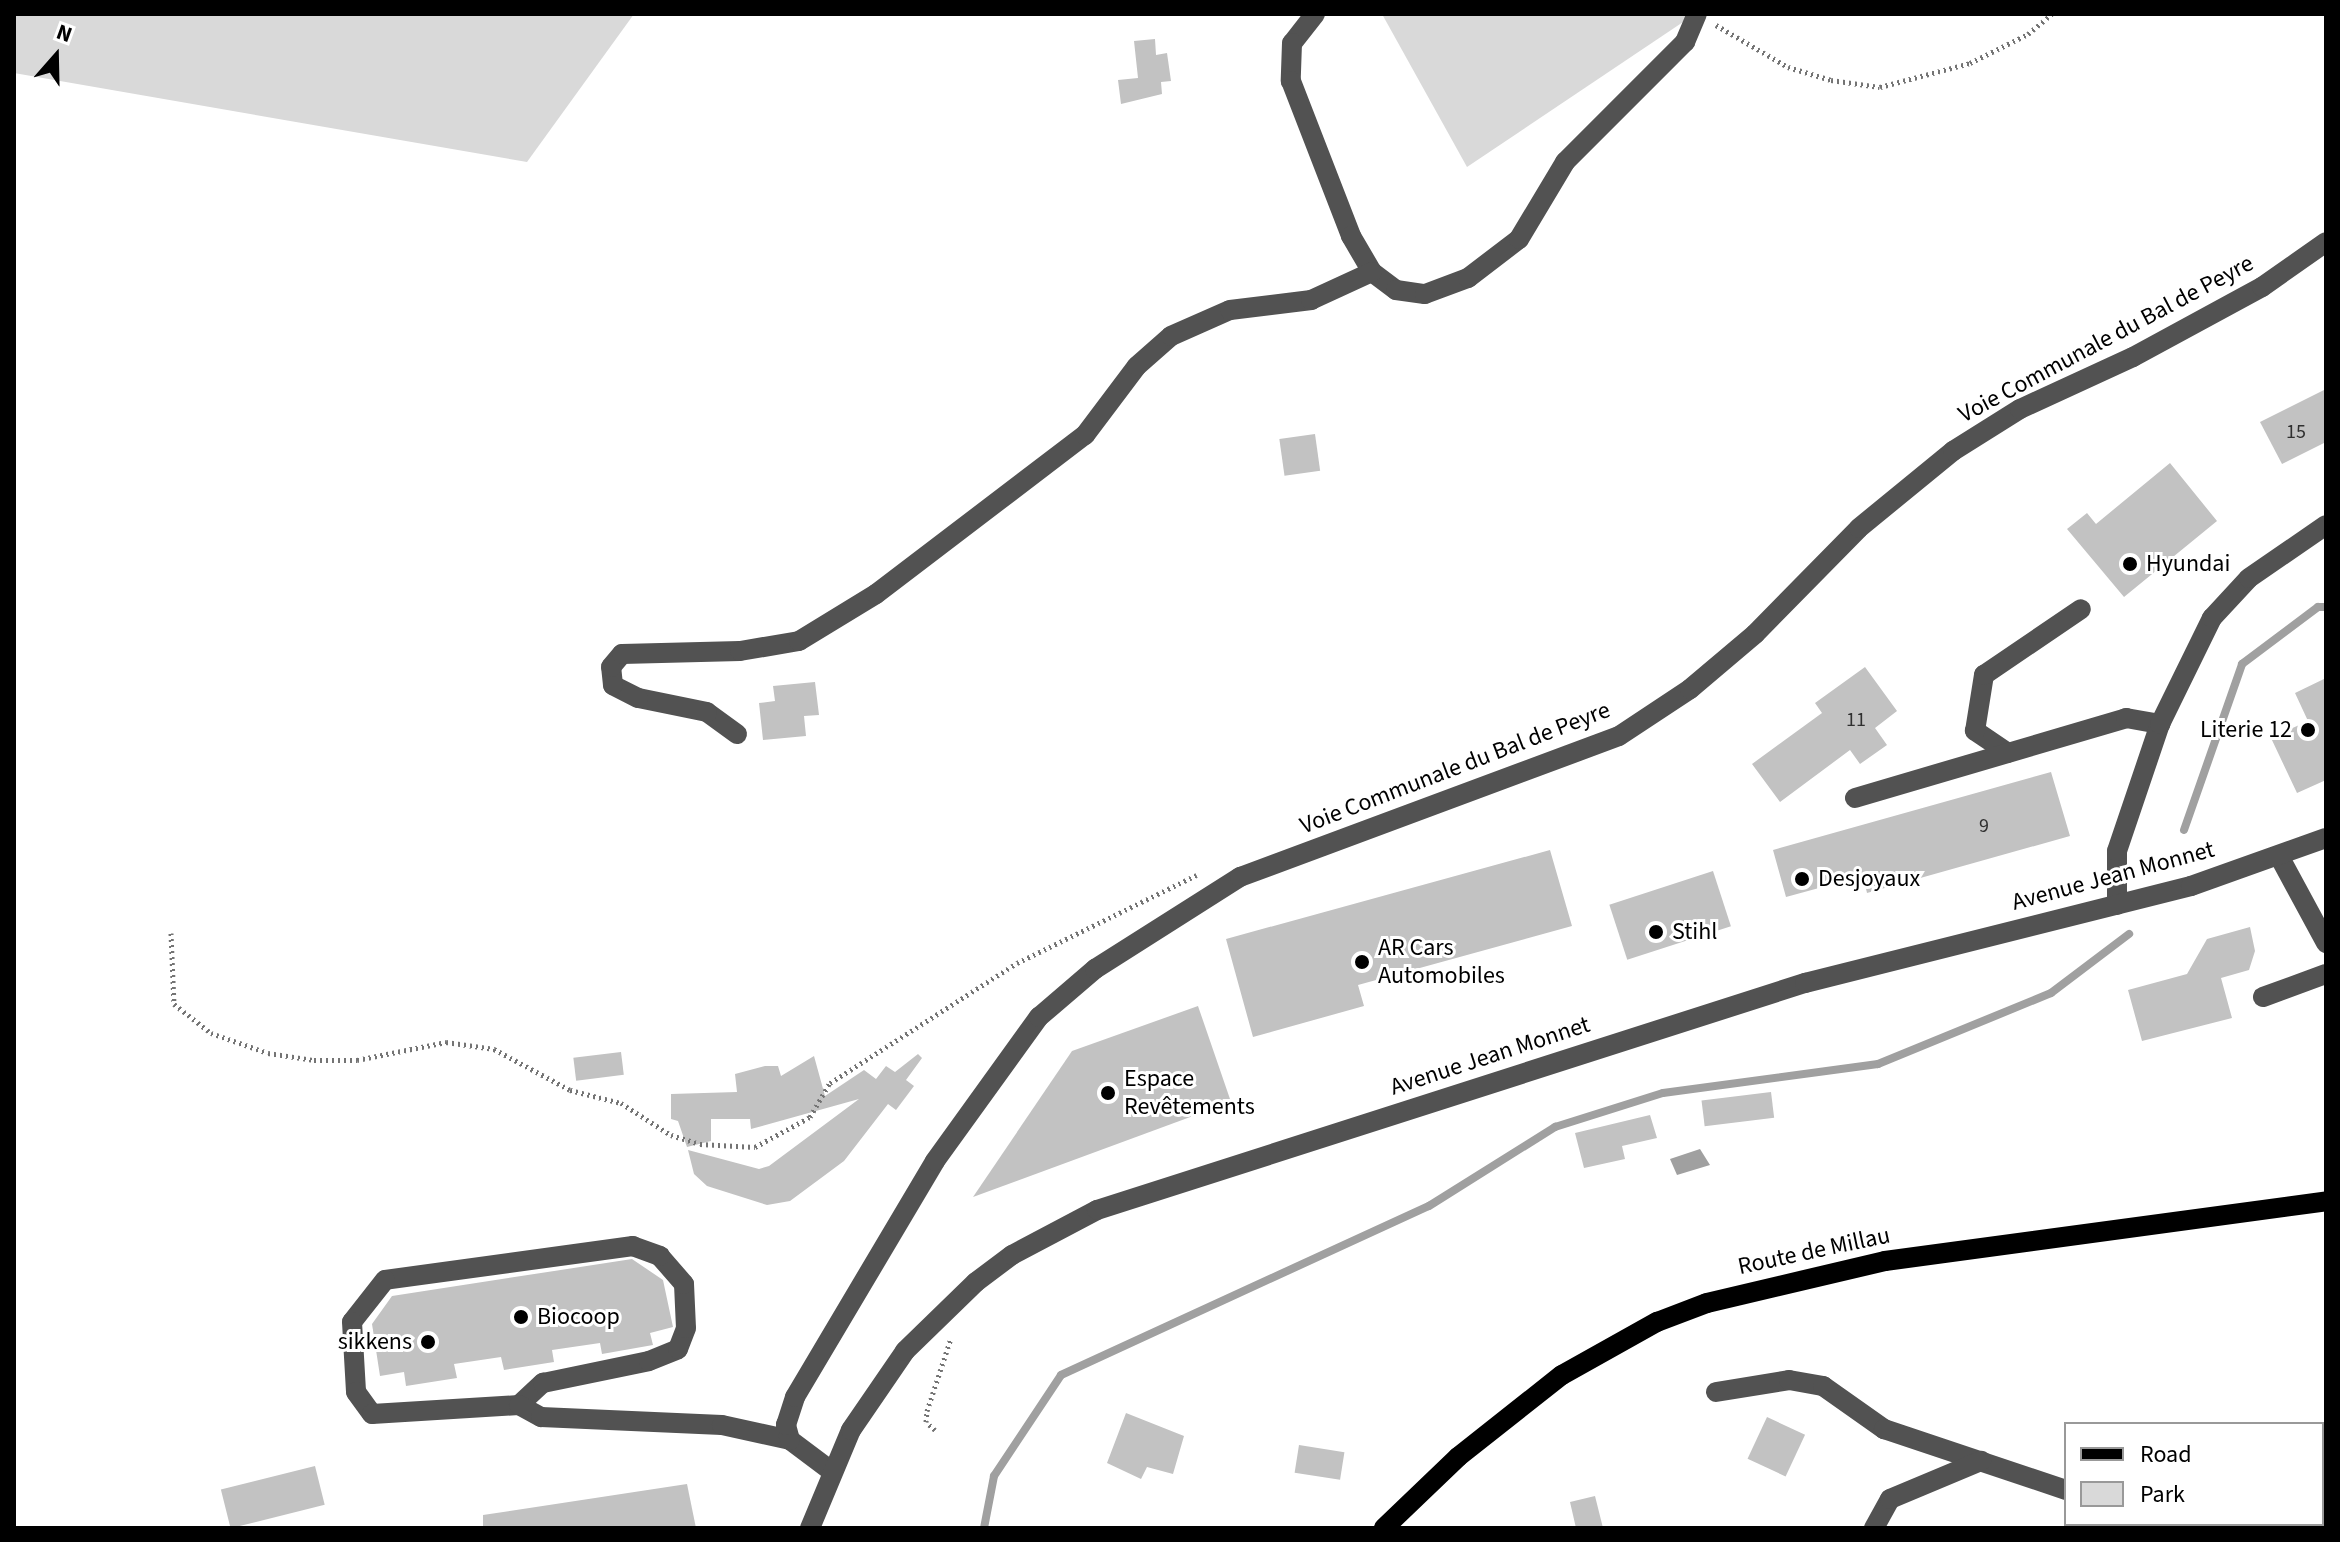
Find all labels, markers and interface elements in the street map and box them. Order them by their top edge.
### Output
north arrow [16,16,96,96]
text: N [52,16,77,51]
street label: Voie Communale du Bal de Peyre [1954,249,2258,429]
house number: 15 [2286,420,2306,444]
place label: Hyundai [2146,550,2230,578]
marker: Hyundai [2121,555,2139,573]
street label: Voie Communale du Bal de Peyre [1296,695,1614,841]
house number: 11 [1846,708,1866,732]
place label: Literie 12 [2200,716,2292,744]
marker: Literie 12 [2299,721,2317,739]
house number: 9 [1979,814,1989,838]
street label: Avenue Jean Monnet [2009,835,2217,917]
place label: Desjoyaux [1818,865,1920,893]
marker: Desjoyaux [1793,870,1811,888]
place label: Stihl [1672,918,1717,946]
marker: Stihl [1647,923,1665,941]
place label: AR Cars Automobiles [1378,934,1505,990]
marker: AR Cars Automobiles [1353,953,1371,971]
street label: Avenue Jean Monnet [1386,1010,1594,1102]
place label: Espace Revêtements [1124,1065,1255,1121]
marker: Espace Revêtements [1099,1084,1117,1102]
street label: Route de Millau [1735,1221,1893,1281]
place label: Biocoop [537,1303,620,1331]
marker: Biocoop [512,1308,530,1326]
place label: sikkens [338,1328,412,1356]
marker: sikkens [419,1333,437,1351]
legend [2064,1422,2324,1526]
text: Road [2140,1437,2192,1472]
text: Park [2140,1477,2185,1512]

